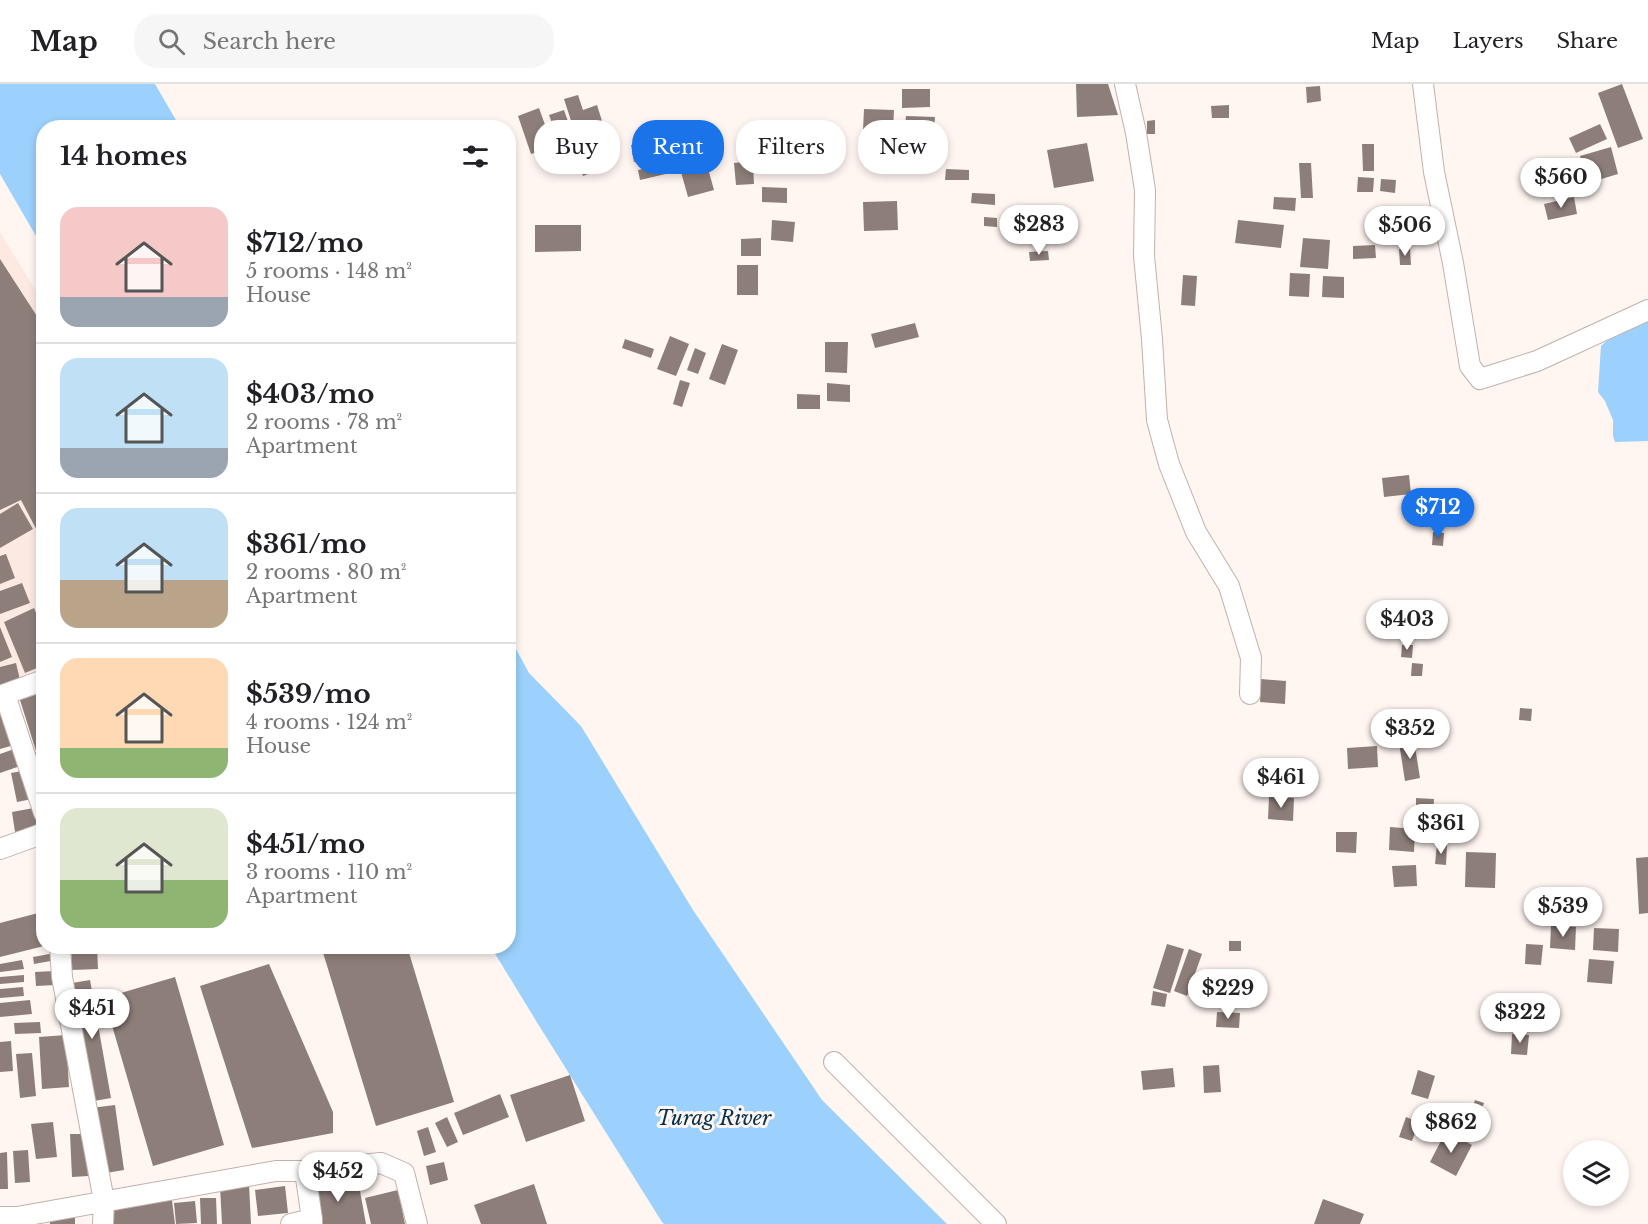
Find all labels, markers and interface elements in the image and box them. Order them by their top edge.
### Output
search box [134,14,554,68]
text: Map [30,24,98,59]
icon: search [155,25,188,58]
text: Search here [203,28,336,55]
text: Map [1371,28,1420,54]
text: Layers [1453,28,1524,54]
text: Share [1557,28,1618,54]
chip: Buy [534,120,620,174]
chip: Rent [632,120,724,174]
chip: Filters [736,120,846,174]
chip: New [858,120,948,174]
text: 14 homes [60,140,187,172]
icon: filters [459,140,492,173]
pin: $560 [1525,158,1597,209]
text: $560 [1534,165,1588,189]
pin: $283 [1003,205,1075,256]
pin: $506 [1369,206,1441,257]
text: $283 [1013,212,1065,236]
text: $506 [1378,213,1432,237]
text: $712/mo [246,227,363,259]
icon: home [108,231,180,303]
text: 5 rooms · 148 m² [246,259,412,283]
text: House [246,283,311,307]
text: $403/mo [246,378,375,410]
icon: home [108,382,180,454]
text: 2 rooms · 78 m² [246,410,402,434]
text: Apartment [246,434,357,458]
pin: $712 [1402,488,1474,539]
text: $712 [1415,495,1461,519]
text: $361/mo [246,528,366,560]
icon: home [108,532,180,604]
text: 2 rooms · 80 m² [246,560,407,584]
text: Apartment [246,584,357,608]
pin: $403 [1371,600,1443,651]
text: $403 [1380,607,1434,631]
text: $539/mo [246,678,371,710]
icon: home [108,682,180,754]
pin: $352 [1374,709,1446,760]
text: 4 rooms · 124 m² [246,710,412,734]
text: $352 [1385,716,1435,740]
text: House [246,734,311,758]
pin: $461 [1245,758,1317,809]
text: $461 [1257,765,1305,789]
pin: $361 [1405,804,1477,855]
text: $361 [1417,811,1465,835]
text: $451/mo [246,828,365,860]
icon: home [108,832,180,904]
text: 3 rooms · 110 m² [246,860,412,884]
text: Apartment [246,884,357,908]
pin: $539 [1527,887,1599,938]
text: $539 [1538,894,1589,918]
pin: $229 [1192,969,1264,1020]
text: $229 [1202,976,1254,1000]
pin: $451 [56,989,128,1040]
pin: $322 [1484,993,1556,1044]
text: $451 [69,996,115,1020]
text: $322 [1494,1000,1546,1024]
pin: $862 [1415,1103,1487,1154]
water label: Turag River [657,1106,772,1130]
text: $862 [1425,1110,1477,1134]
map controls [1563,1140,1629,1206]
button: layers [1563,1140,1629,1206]
pin: $452 [302,1152,374,1203]
text: $452 [312,1159,364,1183]

